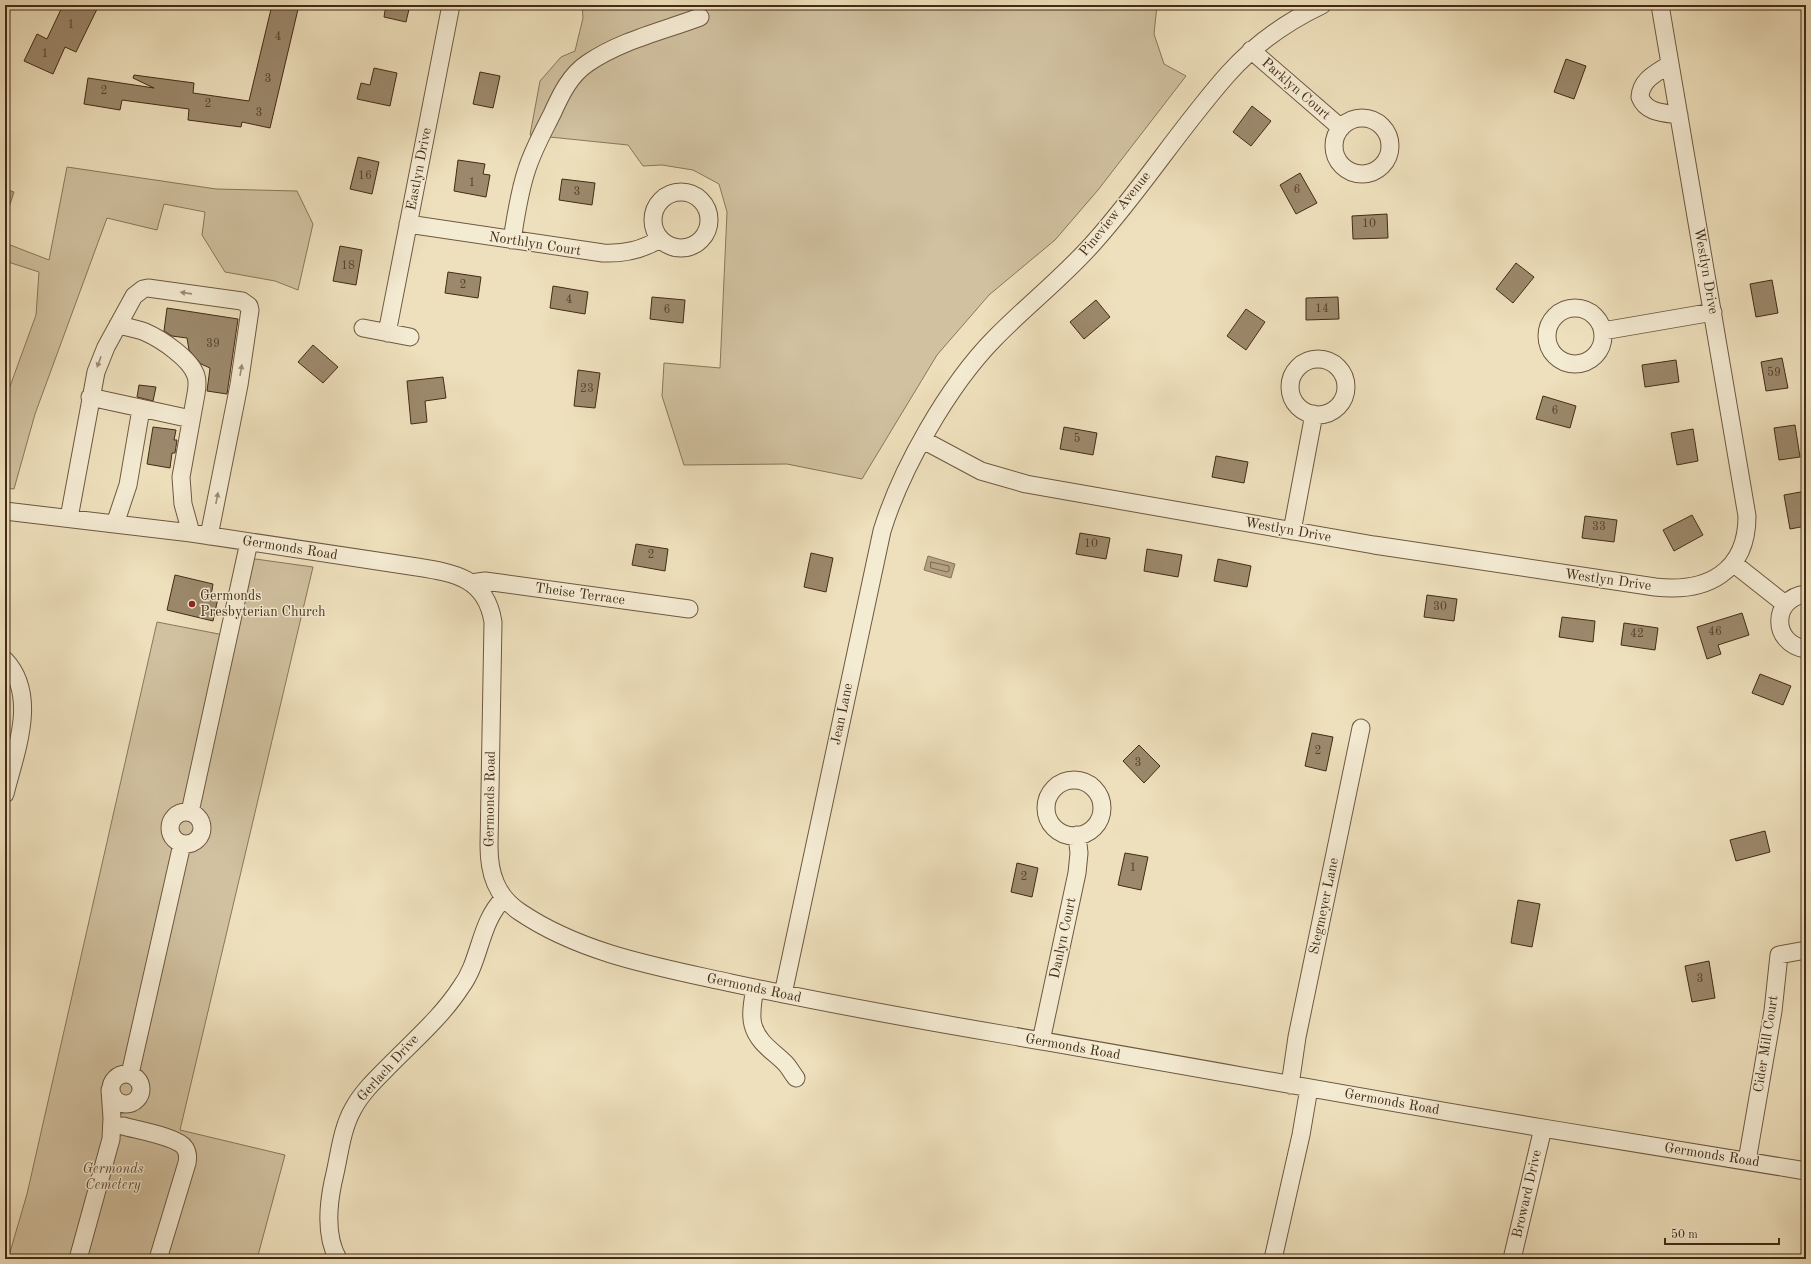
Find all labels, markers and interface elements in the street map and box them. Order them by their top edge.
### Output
house number: 1 [68,19,74,31]
house number: 4 [275,31,282,43]
house number: 1 [42,48,48,60]
street label: Parklyn Court [1259,56,1333,123]
house number: 3 [265,73,271,85]
house number: 2 [101,85,107,97]
house number: 2 [205,98,211,110]
house number: 3 [256,107,262,119]
street label: Eastlyn Drive [404,126,434,212]
street label: Pineview Avenue [1077,169,1153,259]
house number: 16 [358,170,372,182]
house number: 1 [469,177,475,189]
house number: 6 [1294,184,1301,196]
house number: 3 [574,186,580,198]
house number: 10 [1362,218,1376,230]
street label: Westlyn Drive [1692,227,1720,315]
street label: Northlyn Court [488,230,582,258]
house number: 18 [341,260,355,272]
house number: 2 [460,279,466,291]
one-way arrow [180,290,192,296]
house number: 4 [566,294,573,306]
house number: 14 [1315,303,1329,315]
house number: 6 [664,304,671,316]
house number: 39 [206,338,220,350]
one-way arrow [96,357,102,369]
one-way arrow [239,364,245,376]
house number: 59 [1767,366,1781,379]
house number: 23 [580,383,594,395]
house number: 6 [1552,405,1559,417]
house number: 5 [1074,432,1081,445]
one-way arrow [214,492,220,504]
street label: Westlyn Drive [1244,516,1332,544]
house number: 33 [1592,521,1606,533]
street label: Germonds Road [241,534,339,562]
house number: 10 [1084,538,1098,550]
house number: 2 [648,549,654,561]
street label: Westlyn Drive [1564,567,1652,593]
street label: Theise Terrace [534,581,626,607]
place label: Germonds Presbyterian Church [200,589,326,619]
marker: Germonds Presbyterian Church [187,599,197,609]
house number: 30 [1433,601,1447,613]
house number: 46 [1708,626,1722,638]
house number: 42 [1630,628,1644,640]
street label: Jean Lane [829,682,855,746]
house number: 2 [1315,745,1321,757]
street label: Germonds Road [482,751,498,847]
house number: 3 [1135,757,1141,769]
street label: Stegmeyer Lane [1307,856,1341,956]
house number: 1 [1130,862,1136,874]
house number: 2 [1021,871,1027,883]
street label: Danlyn Court [1048,896,1078,980]
street label: Germonds Road [705,971,803,1005]
house number: 3 [1697,973,1703,985]
street label: Cider Mill Court [1751,994,1781,1093]
street label: Gerlach Drive [355,1032,421,1104]
street label: Germonds Road [1024,1032,1122,1062]
street label: Germonds Road [1343,1087,1441,1117]
street label: Germonds Road [1663,1141,1761,1169]
street label: Broward Drive [1510,1149,1544,1239]
park label: Germonds Cemetery [82,1162,144,1193]
scale bar [1665,1220,1779,1246]
text: 50 m [1671,1228,1698,1241]

